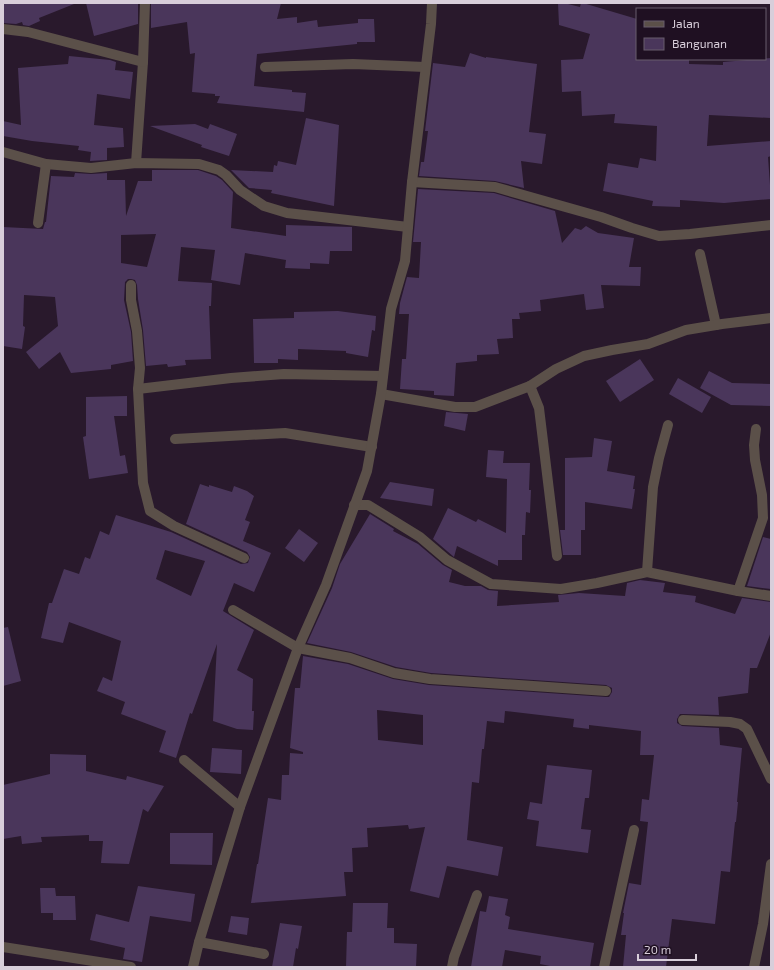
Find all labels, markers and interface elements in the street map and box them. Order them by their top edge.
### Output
legend [636,8,766,60]
text: Jalan [672,16,700,30]
text: Bangunan [672,36,727,50]
scale bar [638,936,696,962]
text: 20 m [644,942,671,956]

